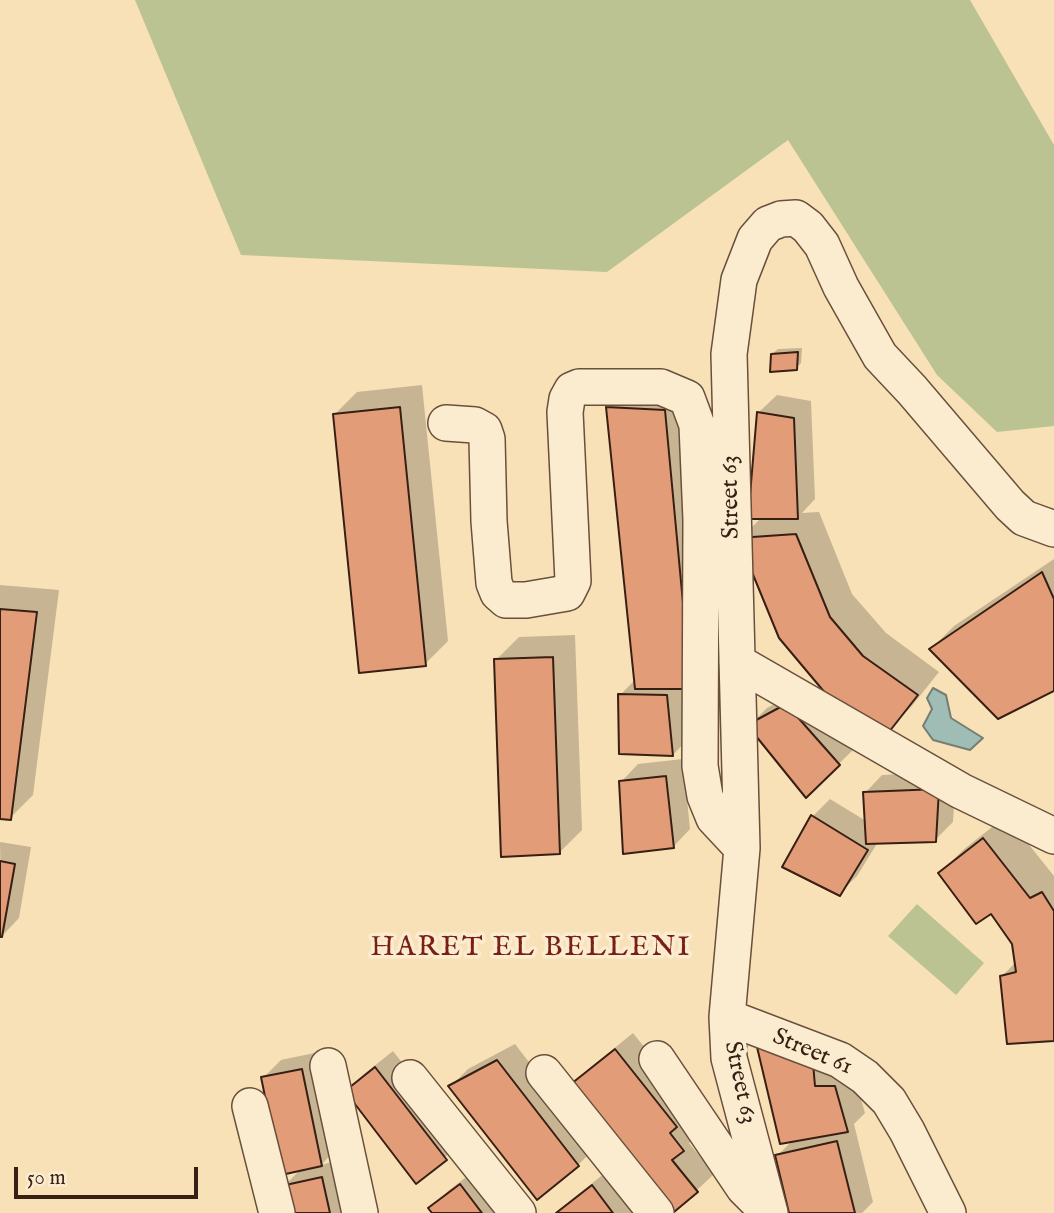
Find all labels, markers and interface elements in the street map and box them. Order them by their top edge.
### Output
street label: Street 63 [717,455,747,539]
district label: HARET EL BELLENI [373,932,689,966]
street label: Street 61 [768,1023,856,1083]
street label: Street 63 [716,1039,762,1127]
scale bar [18,1154,201,1198]
text: 50 m [27,1165,66,1192]

